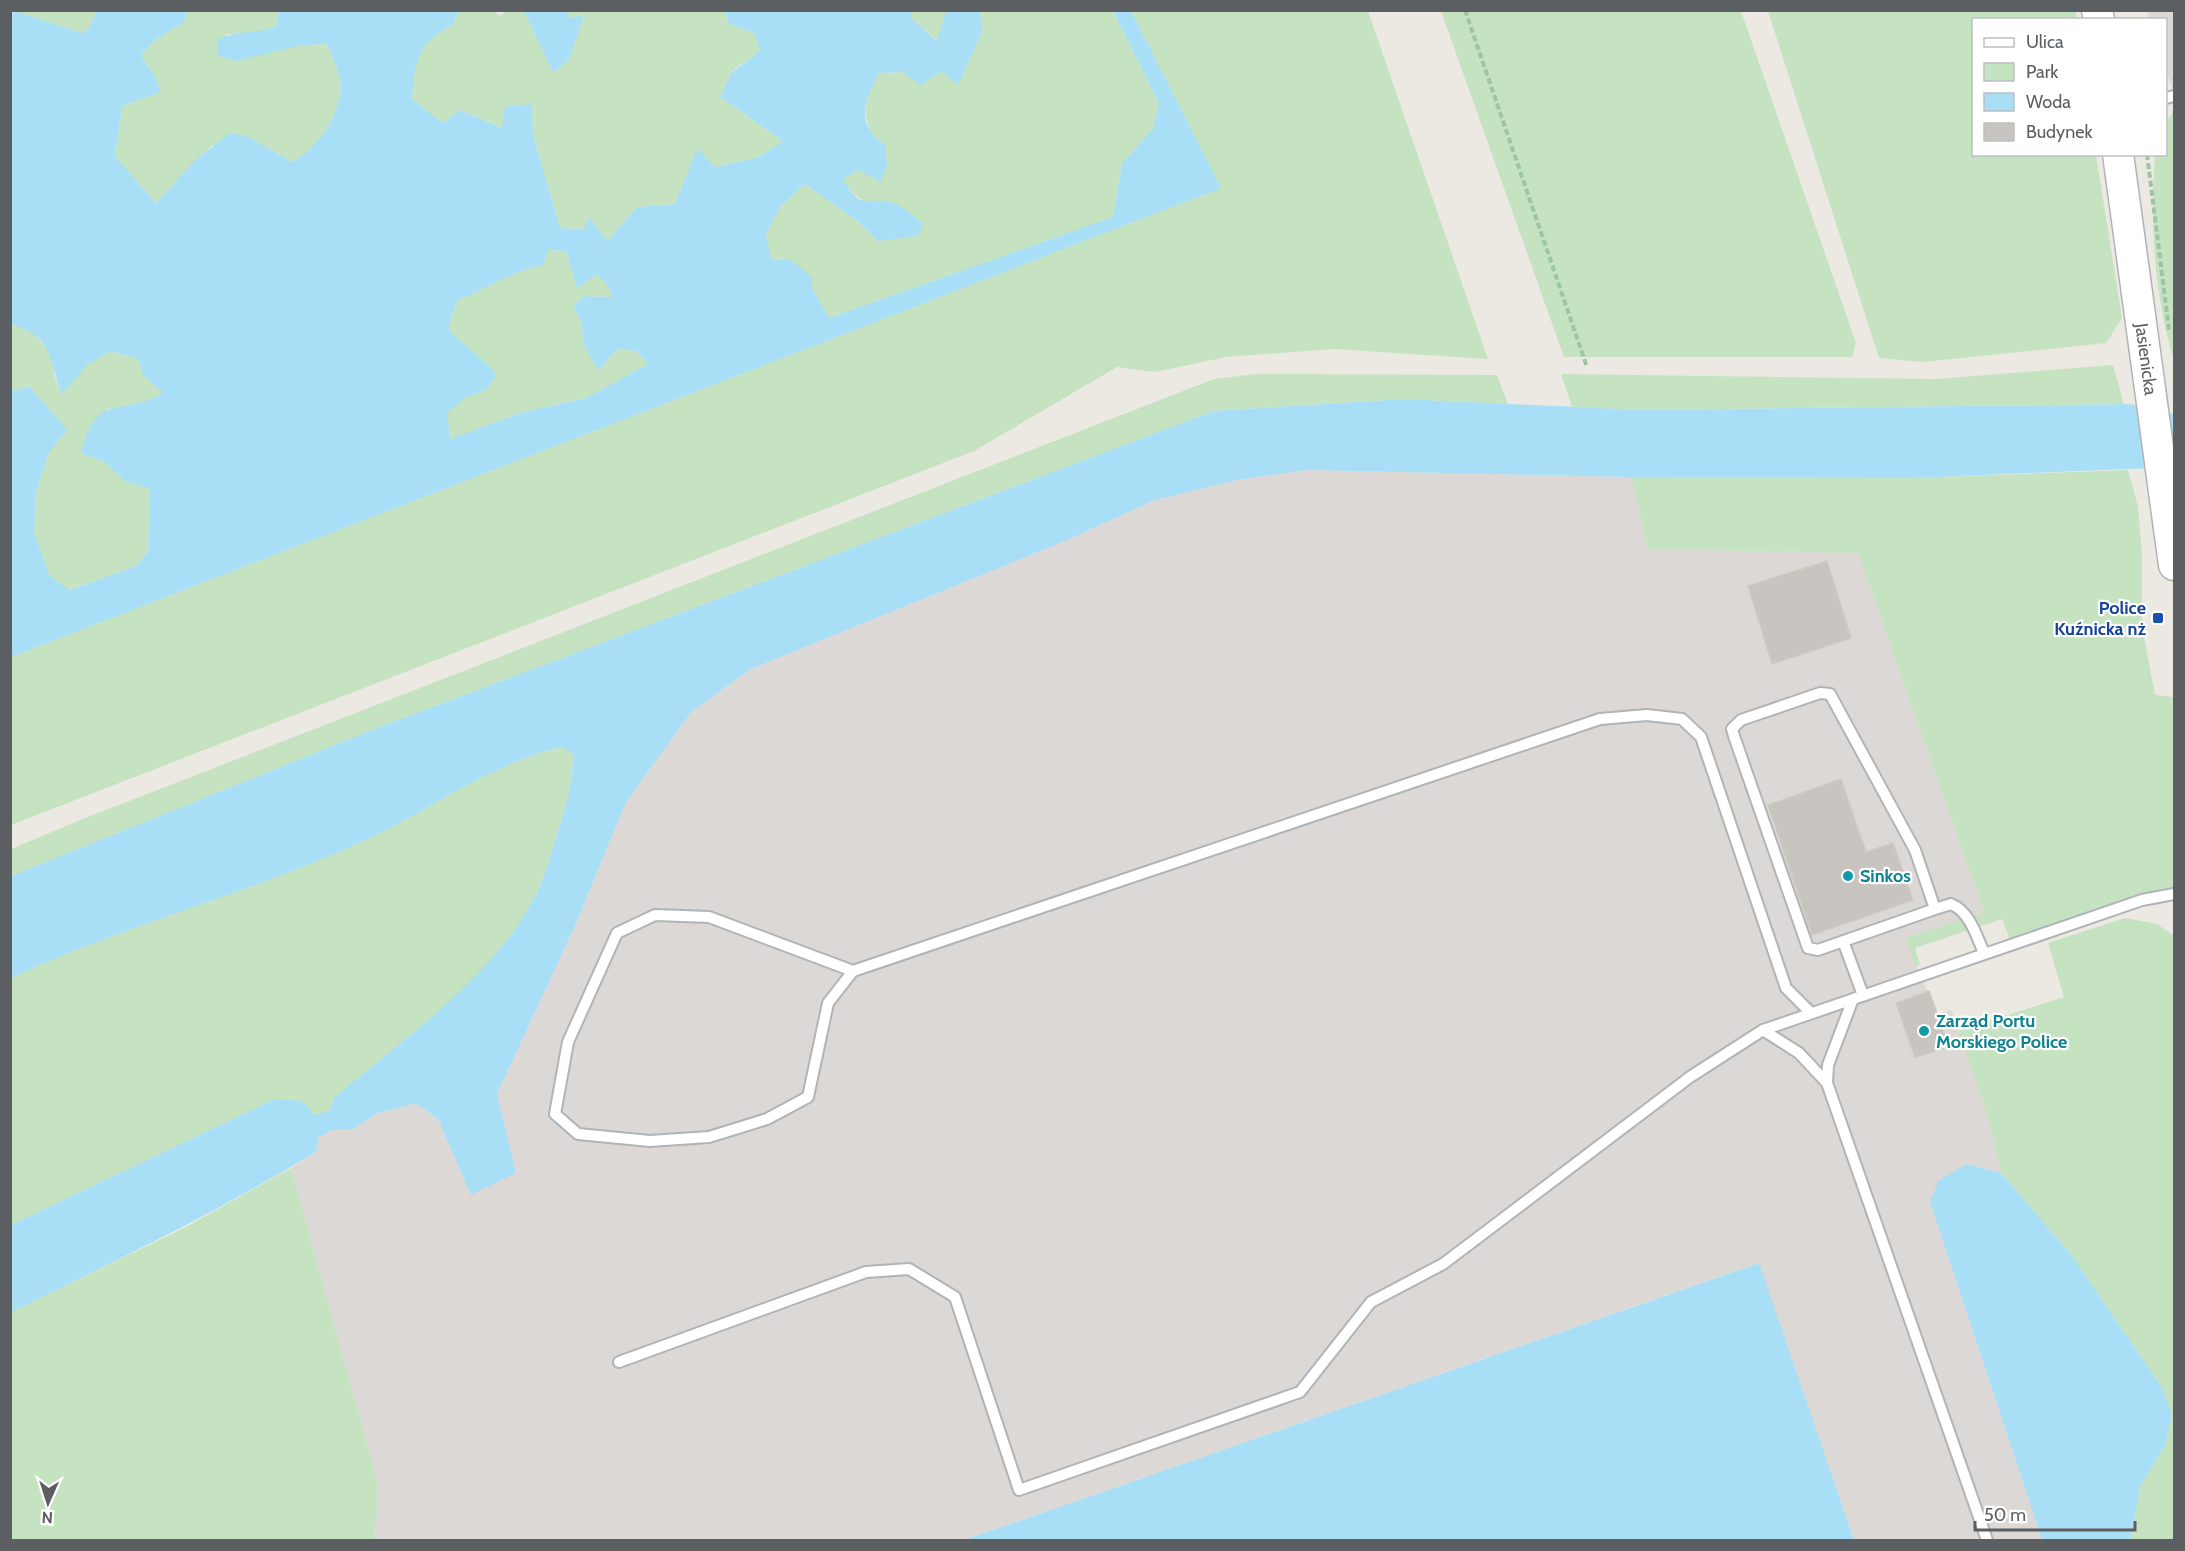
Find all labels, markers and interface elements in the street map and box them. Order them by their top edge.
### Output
legend [1972,18,2167,156]
text: Ulica [2026,31,2064,53]
text: Park [2026,61,2059,83]
text: Woda [2026,91,2071,113]
text: Budynek [2026,121,2093,143]
street label: Jasienicka [2130,321,2162,397]
place label: Police Kuźnicka nż [2054,597,2146,640]
marker: Police Kuźnicka nż [2151,611,2165,625]
place label: Sinkos [1860,865,1911,887]
marker: Sinkos [1841,869,1855,883]
place label: Zarząd Portu Morskiego Police [1936,1010,2067,1053]
marker: Zarząd Portu Morskiego Police [1917,1024,1931,1038]
north arrow [18,1473,78,1533]
scale bar [1975,1494,2136,1532]
text: 50 m [1984,1504,2026,1526]
text: N [41,1508,53,1527]

